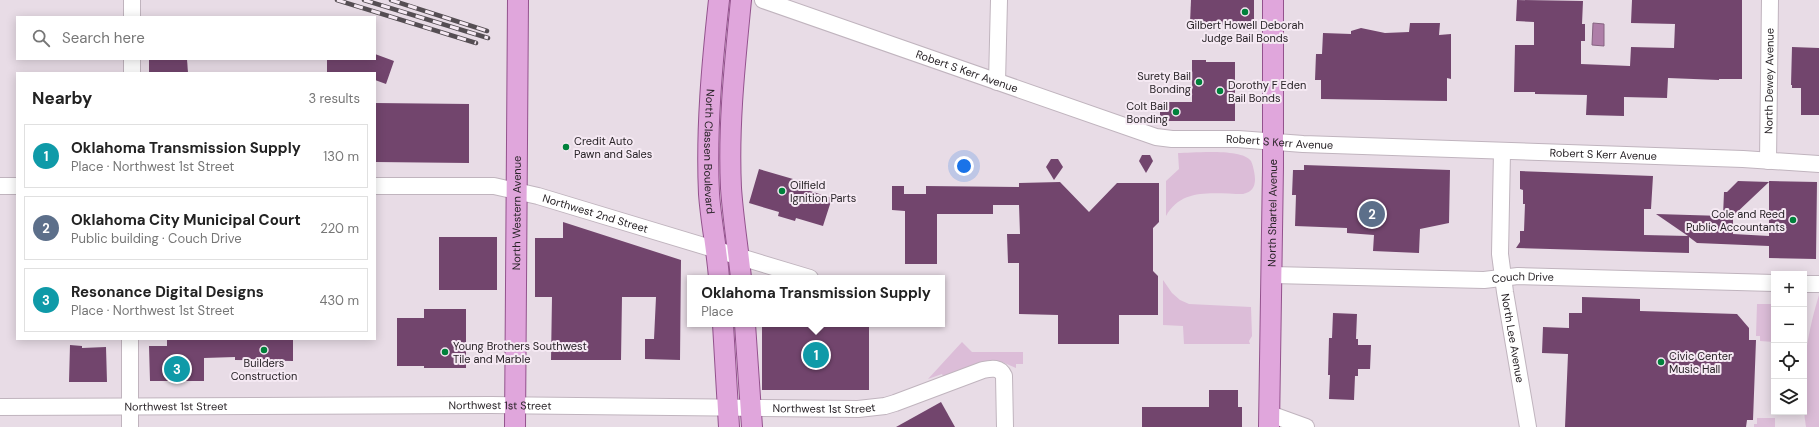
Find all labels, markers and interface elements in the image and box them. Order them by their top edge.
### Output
marker: Gilbert Howell Deborah Judge Bail Bonds [1240,7,1250,17]
search box [16,16,376,60]
place label: Gilbert Howell Deborah Judge Bail Bonds [1186,18,1304,45]
icon: search [30,27,52,49]
text: Search here [62,28,145,48]
street label: North Dewey Avenue [1761,28,1777,134]
street label: Robert S Kerr Avenue [914,47,1020,95]
place label: Surety Bail Bonding [1137,69,1191,96]
marker: Surety Bail Bonding [1194,77,1204,87]
place label: Dorothy F Eden Bail Bonds [1228,78,1306,105]
marker: Dorothy F Eden Bail Bonds [1215,86,1225,96]
text: Nearby [32,87,92,109]
street label: North Classen Boulevard [701,89,718,215]
text: 3 results [308,90,360,107]
place label: Colt Bail Bonding [1126,99,1168,126]
marker: Colt Bail Bonding [1171,107,1181,117]
street label: Robert S Kerr Avenue [1226,132,1333,152]
place label: Credit Auto Pawn and Sales [574,134,652,161]
text: Oklahoma Transmission Supply [71,138,301,158]
marker: Credit Auto Pawn and Sales [561,142,571,152]
street label: Robert S Kerr Avenue [1549,145,1657,163]
text: 1 [44,148,48,165]
text: 130 m [323,148,359,165]
street label: North Western Avenue [509,156,524,270]
your location [954,156,974,176]
text: Place · Northwest 1st Street [71,158,234,175]
street label: North Shartel Avenue [1264,159,1280,267]
place label: Oilfield Ignition Parts [790,178,856,205]
marker: Oilfield Ignition Parts [777,186,787,196]
street label: Northwest 2nd Street [541,191,650,236]
pin: 2 [1359,199,1385,229]
place label: Cole and Reed Public Accountants [1686,207,1785,234]
text: Oklahoma City Municipal Court [71,210,301,230]
marker: Cole and Reed Public Accountants [1788,215,1798,225]
text: 2 [42,220,50,237]
text: 220 m [320,220,359,237]
text: Public building · Couch Drive [71,230,242,247]
street label: Couch Drive [1491,269,1554,286]
map controls [1771,271,1807,415]
button: + [1771,271,1807,307]
popup [687,275,945,327]
text: Resonance Digital Designs [71,282,264,302]
text: Oklahoma Transmission Supply [701,283,931,303]
text: 3 [42,292,50,309]
text: 430 m [319,292,359,309]
street label: North Lee Avenue [1498,292,1527,384]
text: Place · Northwest 1st Street [71,302,234,319]
text: Place [701,303,733,320]
button: − [1771,307,1807,343]
place label: Young Brothers Southwest Tile and Marble [453,339,587,366]
pin: 1 [803,340,829,370]
button: locate [1771,343,1807,379]
marker: Builders Construction [259,345,269,355]
marker: Young Brothers Southwest Tile and Marble [440,347,450,357]
place label: Civic Center Music Hall [1669,349,1732,376]
pin: 3 [164,354,190,384]
place label: Builders Construction [231,356,297,383]
marker: Civic Center Music Hall [1656,357,1666,367]
button: layers [1771,379,1807,415]
street label: Northwest 1st Street [448,398,552,413]
street label: Northwest 1st Street [124,399,228,413]
street label: Northwest 1st Street [772,400,876,416]

